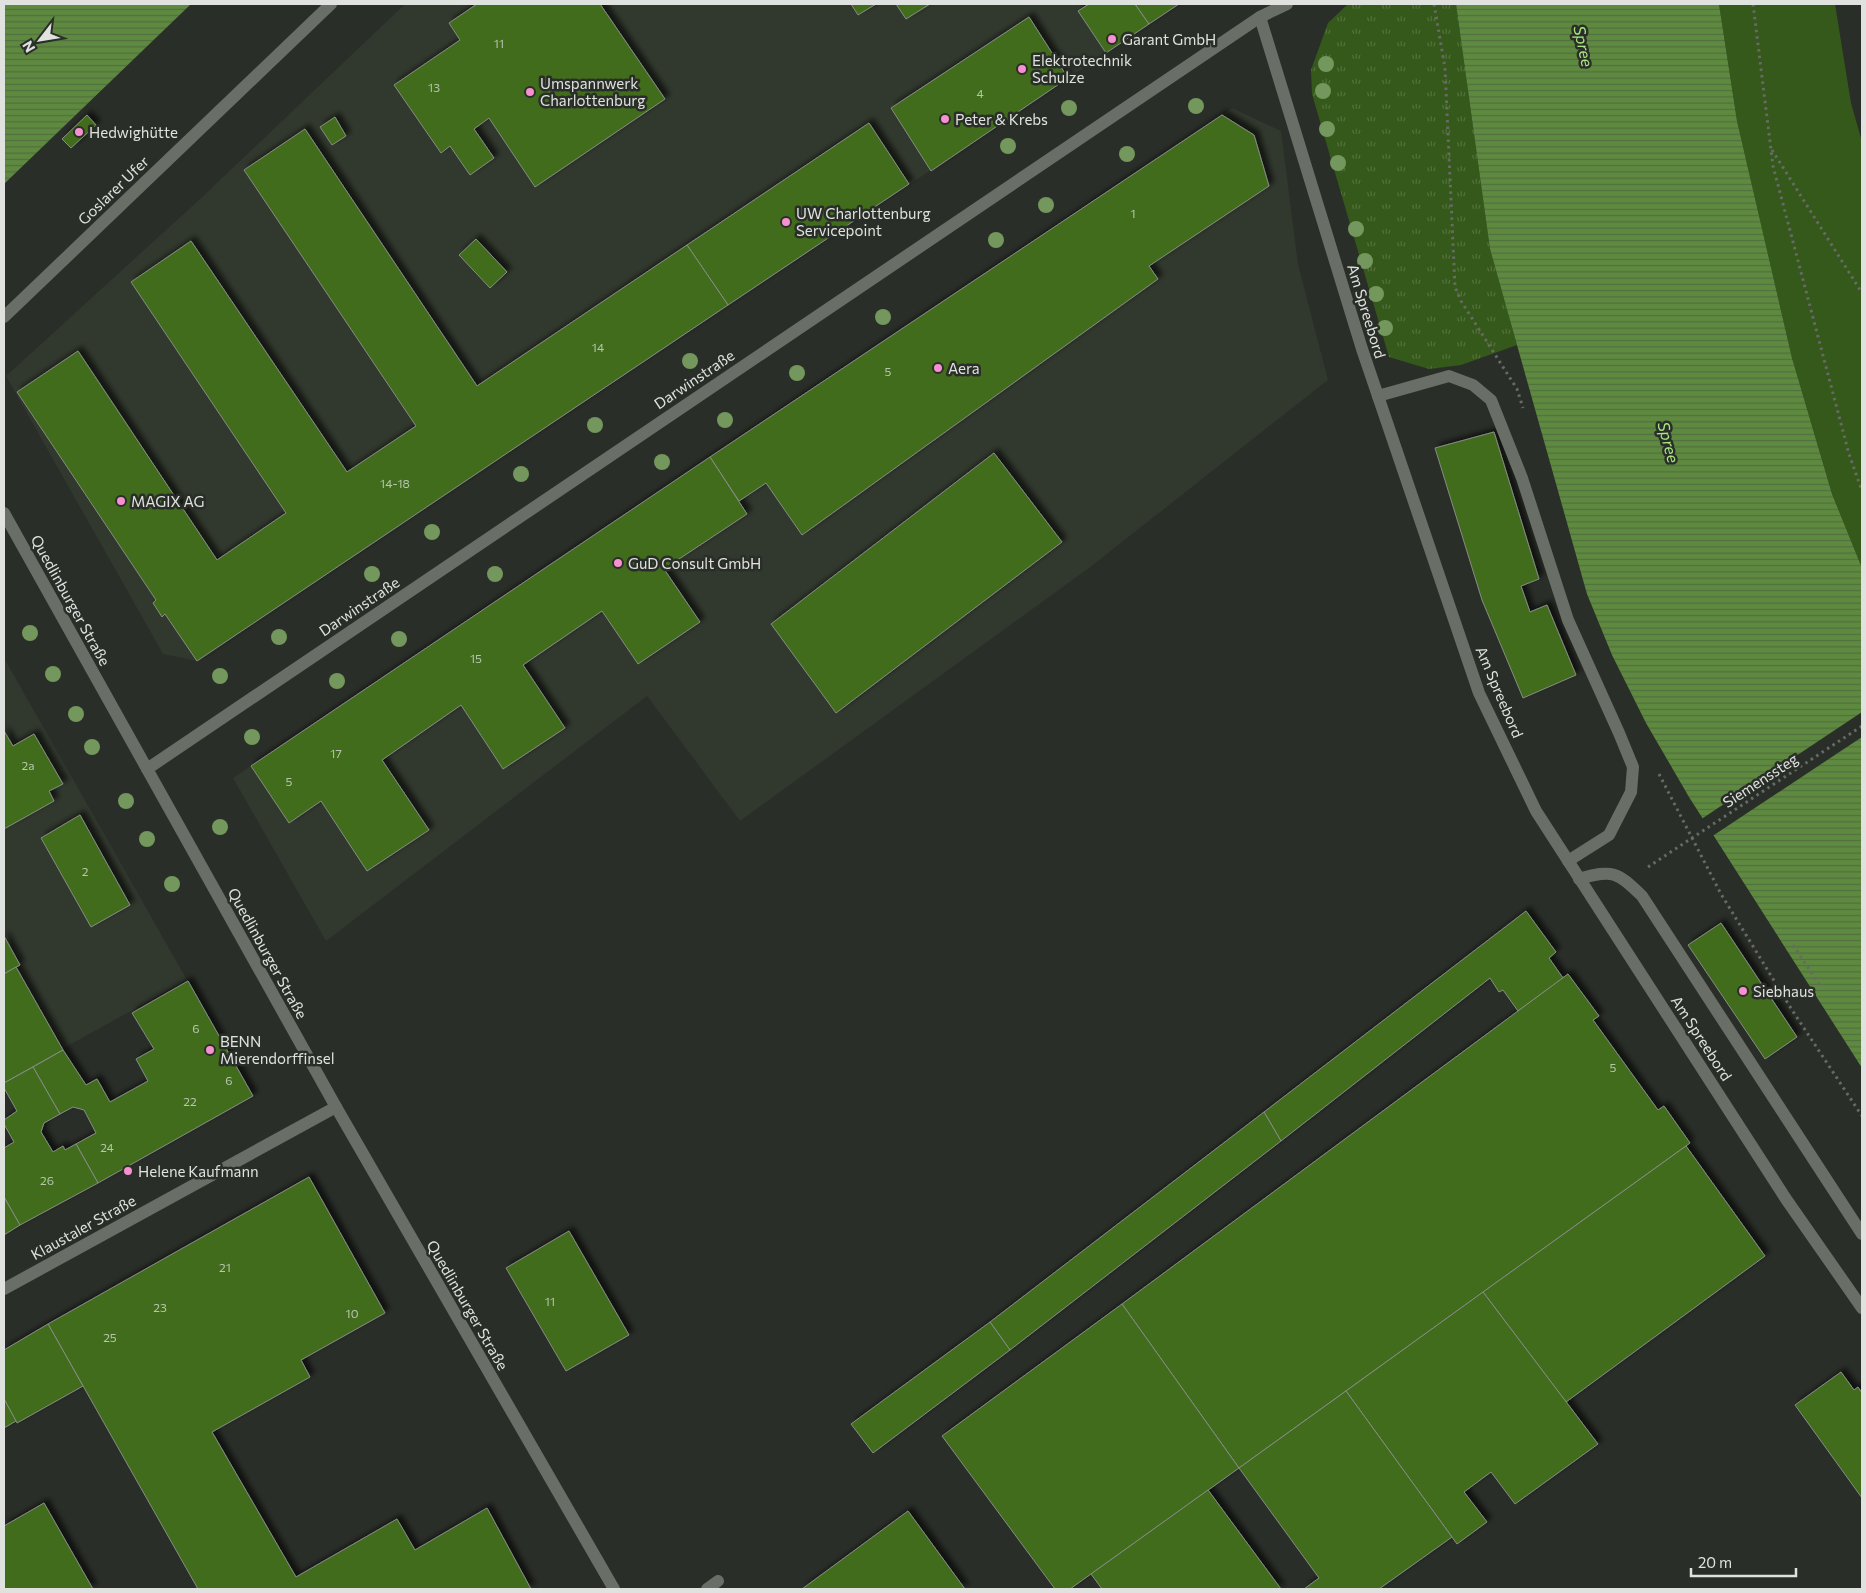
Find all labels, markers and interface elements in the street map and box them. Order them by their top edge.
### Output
north arrow [15,15,65,65]
water label: Spree [1570,24,1598,69]
place label: Garant GmbH [1122,30,1216,48]
marker: Garant GmbH [1106,33,1118,45]
house number: 11 [494,36,504,50]
text: N [18,38,38,56]
place label: Elektrotechnik Schulze [1032,51,1132,86]
marker: Elektrotechnik Schulze [1016,63,1028,75]
place label: Umspannwerk Charlottenburg [540,74,645,109]
house number: 13 [428,80,440,94]
marker: Umspannwerk Charlottenburg [524,86,536,98]
house number: 4 [976,86,984,100]
place label: Peter & Krebs [955,110,1048,128]
marker: Peter & Krebs [939,113,951,125]
place label: Hedwighütte [89,123,178,141]
marker: Hedwighütte [73,126,85,138]
street label: Goslarer Ufer [74,152,152,228]
place label: UW Charlottenburg Servicepoint [796,204,931,239]
house number: 1 [1130,206,1136,220]
marker: UW Charlottenburg Servicepoint [780,216,792,228]
street label: Am Spreebord [1344,262,1390,360]
house number: 14 [592,340,604,354]
street label: Darwinstraße [650,345,738,412]
place label: Aera [948,359,980,377]
marker: Aera [932,362,944,374]
house number: 5 [885,364,892,378]
water label: Spree [1654,419,1684,465]
house number: 14-18 [380,476,410,490]
place label: MAGIX AG [131,492,204,510]
marker: MAGIX AG [115,495,127,507]
street label: Quedlinburger Straße [28,531,115,669]
place label: GuD Consult GmbH [628,554,761,572]
marker: GuD Consult GmbH [612,557,624,569]
street label: Darwinstraße [315,572,403,639]
street label: Am Spreebord [1473,643,1527,741]
house number: 15 [470,651,482,665]
house number: 17 [330,746,342,760]
street label: Siemenssteg [1719,749,1801,811]
house number: 2a [22,758,34,772]
house number: 5 [286,774,293,788]
house number: 2 [82,864,89,878]
street label: Quedlinburger Straße [225,884,312,1022]
place label: Siebhaus [1753,982,1814,1000]
marker: Siebhaus [1737,985,1749,997]
street label: Am Spreebord [1668,992,1736,1084]
house number: 6 [192,1021,200,1035]
place label: BENN Mierendorffinsel [220,1032,335,1067]
marker: BENN Mierendorffinsel [204,1044,216,1056]
house number: 5 [1610,1060,1617,1074]
house number: 6 [225,1073,233,1087]
house number: 22 [183,1094,197,1108]
house number: 24 [100,1140,114,1154]
place label: Helene Kaufmann [138,1162,259,1180]
marker: Helene Kaufmann [122,1165,134,1177]
house number: 26 [40,1173,54,1187]
street label: Klaustaler Straße [27,1191,139,1263]
street label: Quedlinburger Straße [423,1237,513,1373]
house number: 21 [219,1260,231,1274]
house number: 11 [545,1294,555,1308]
house number: 23 [153,1300,167,1314]
house number: 10 [346,1306,359,1320]
house number: 25 [103,1330,117,1344]
scale bar [1691,1546,1796,1578]
text: 20 m [1698,1553,1732,1571]

